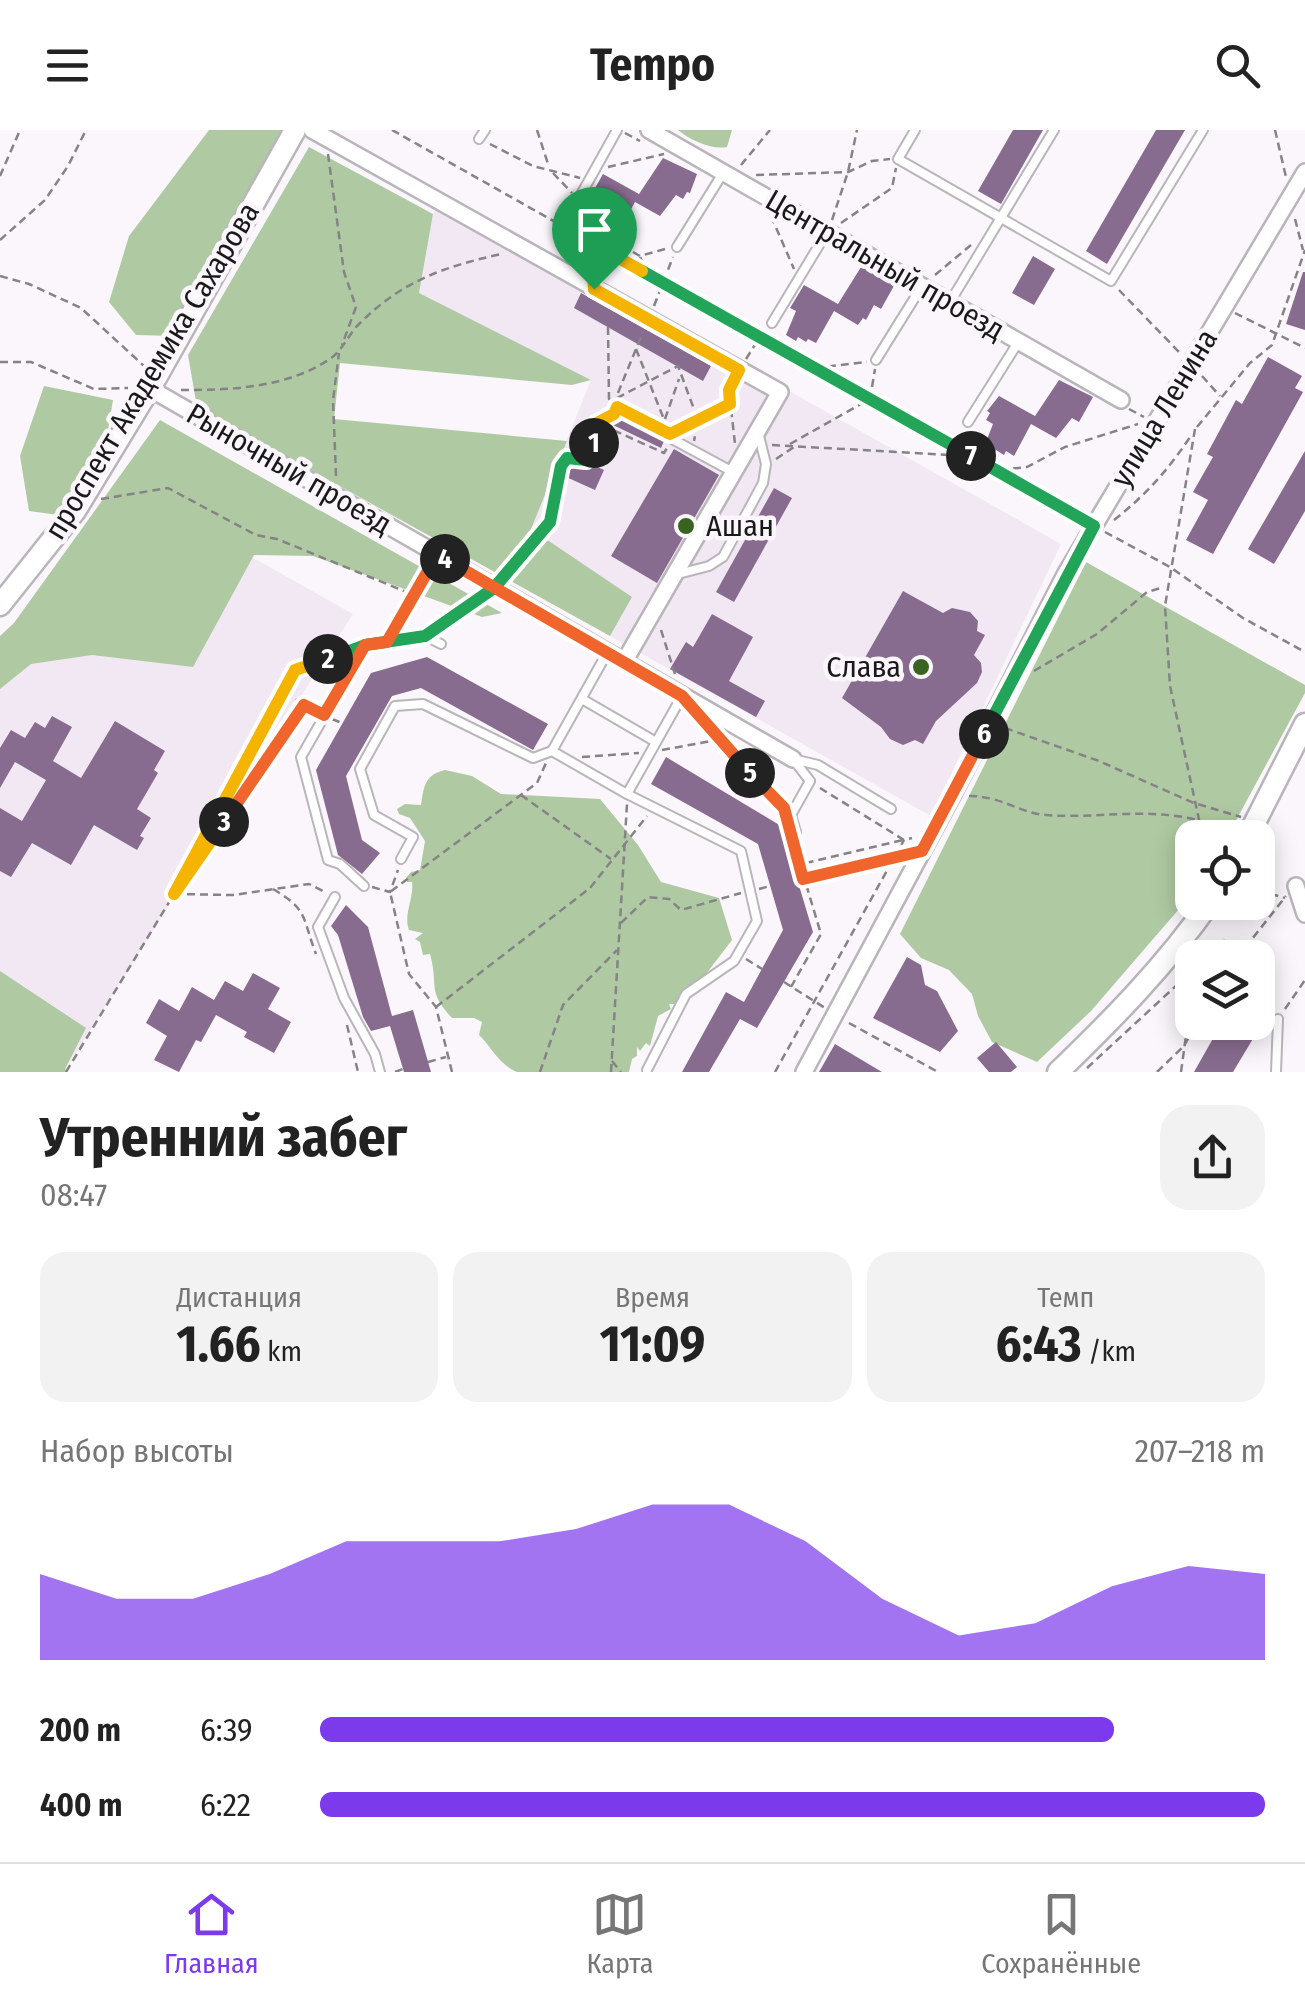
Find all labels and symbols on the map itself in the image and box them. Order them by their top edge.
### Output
street label: Центральный проезд [759,182,1011,348]
pin [552,187,637,290]
street label: проспект Академика Сахарова [37,196,267,546]
street label: улица Ленина [1103,323,1225,493]
street label: Рыночный проезд [180,396,398,542]
pin: 1 [569,418,619,468]
pin: 7 [946,431,996,481]
place label: Ашан [706,508,774,544]
marker: Ашан [675,515,697,537]
pin: 4 [420,534,470,584]
pin: 2 [303,634,353,684]
place label: Слава [826,649,901,685]
marker: Слава [910,656,932,678]
pin: 6 [959,709,1009,759]
pin: 5 [725,748,775,798]
pin: 3 [199,797,249,847]

